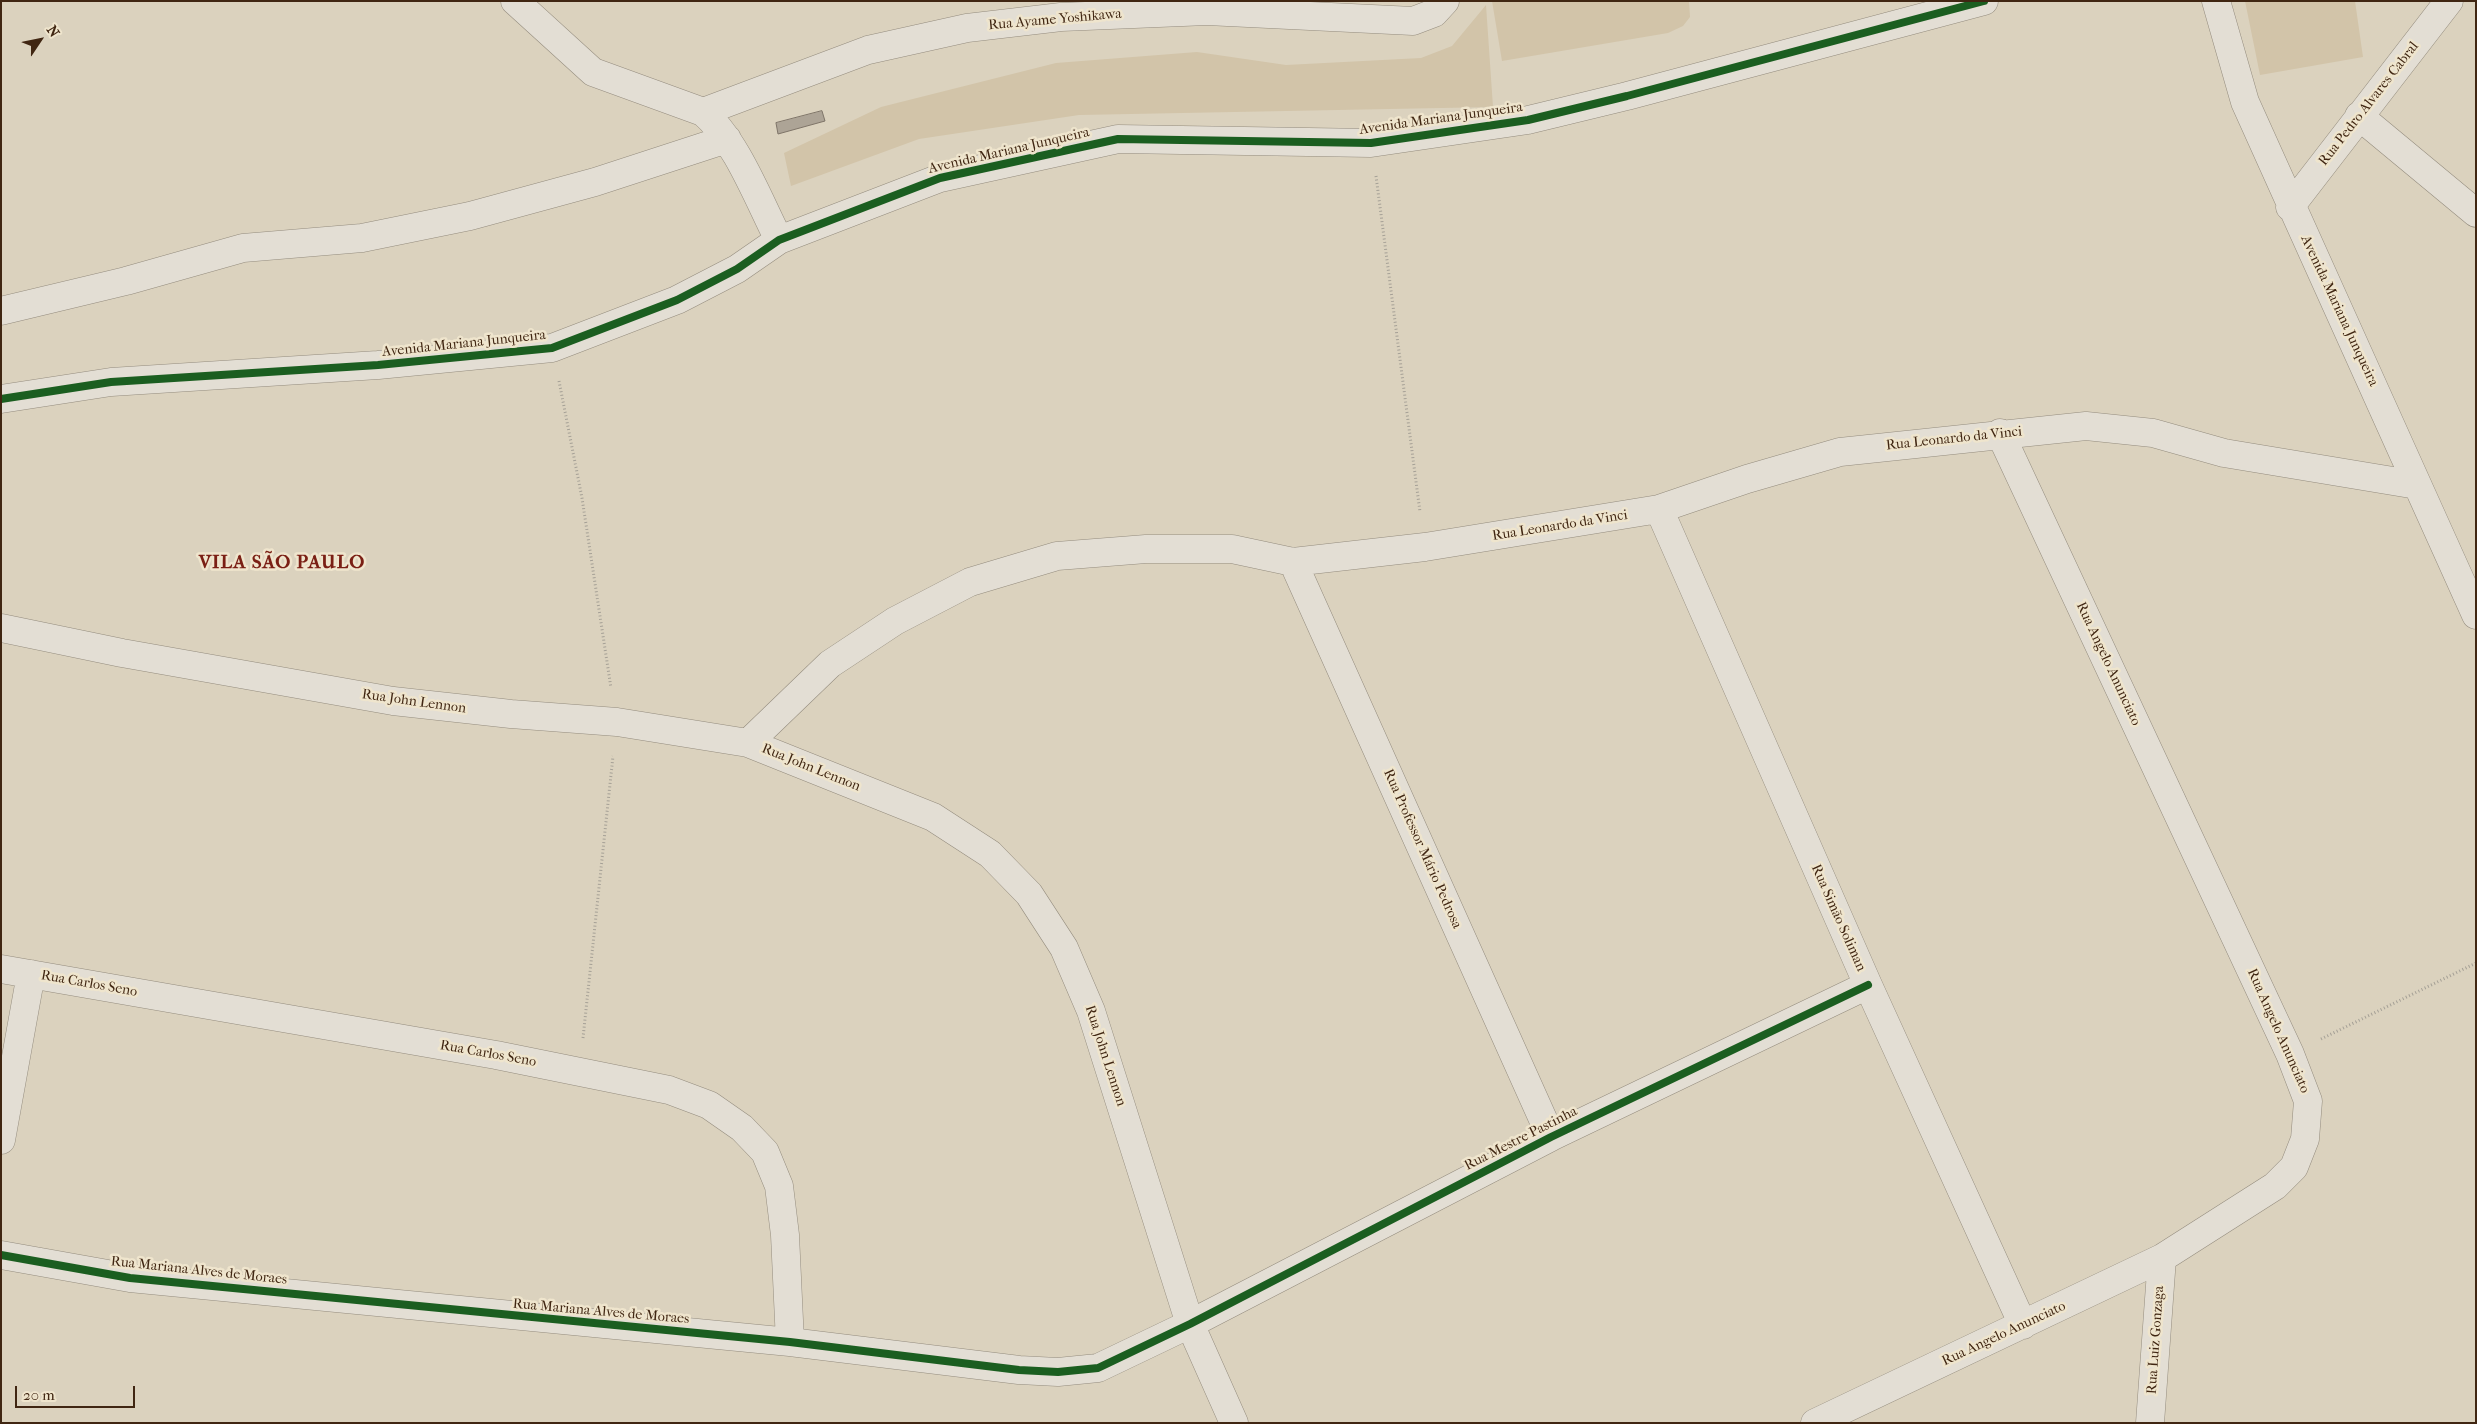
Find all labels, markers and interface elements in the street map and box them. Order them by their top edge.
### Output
street label: Rua Ayame Yoshikawa [988,6,1122,34]
north arrow [15,15,65,65]
text: N [43,22,63,40]
street label: Rua Pedro Alvares Cabral [2315,39,2423,169]
street label: Avenida Mariana Junqueira [1358,99,1524,139]
street label: Avenida Mariana Junqueira [927,124,1091,178]
street label: Avenida Mariana Junqueira [2297,233,2381,389]
street label: Avenida Mariana Junqueira [381,327,547,361]
street label: Rua Leonardo da Vinci [1885,424,2023,454]
street label: Rua Leonardo da Vinci [1491,507,1629,545]
district label: VILA SÃO PAULO [197,552,367,574]
street label: Rua Angelo Anunciato [2072,599,2144,729]
street label: Rua John Lennon [361,686,467,718]
street label: Rua John Lennon [759,741,863,795]
street label: Rua Professor Mário Pedrosa [1379,767,1465,931]
street label: Rua Simão Soliman [1807,862,1869,974]
street label: Rua Angelo Anunciato [2243,966,2313,1096]
street label: Rua Carlos Seno [40,967,138,1001]
street label: Rua John Lennon [1081,1003,1129,1109]
street label: Rua Carlos Seno [439,1037,537,1071]
street label: Rua Mestre Pastinha [1462,1103,1580,1175]
street label: Rua Mariana Alves de Moraes [110,1253,288,1289]
street label: Rua Luiz Gonzaga [2144,1285,2168,1395]
street label: Rua Mariana Alves de Moraes [512,1296,690,1328]
street label: Rua Angelo Anunciato [1939,1298,2069,1370]
scale bar [18,1376,138,1408]
text: 20 m [23,1386,55,1404]

